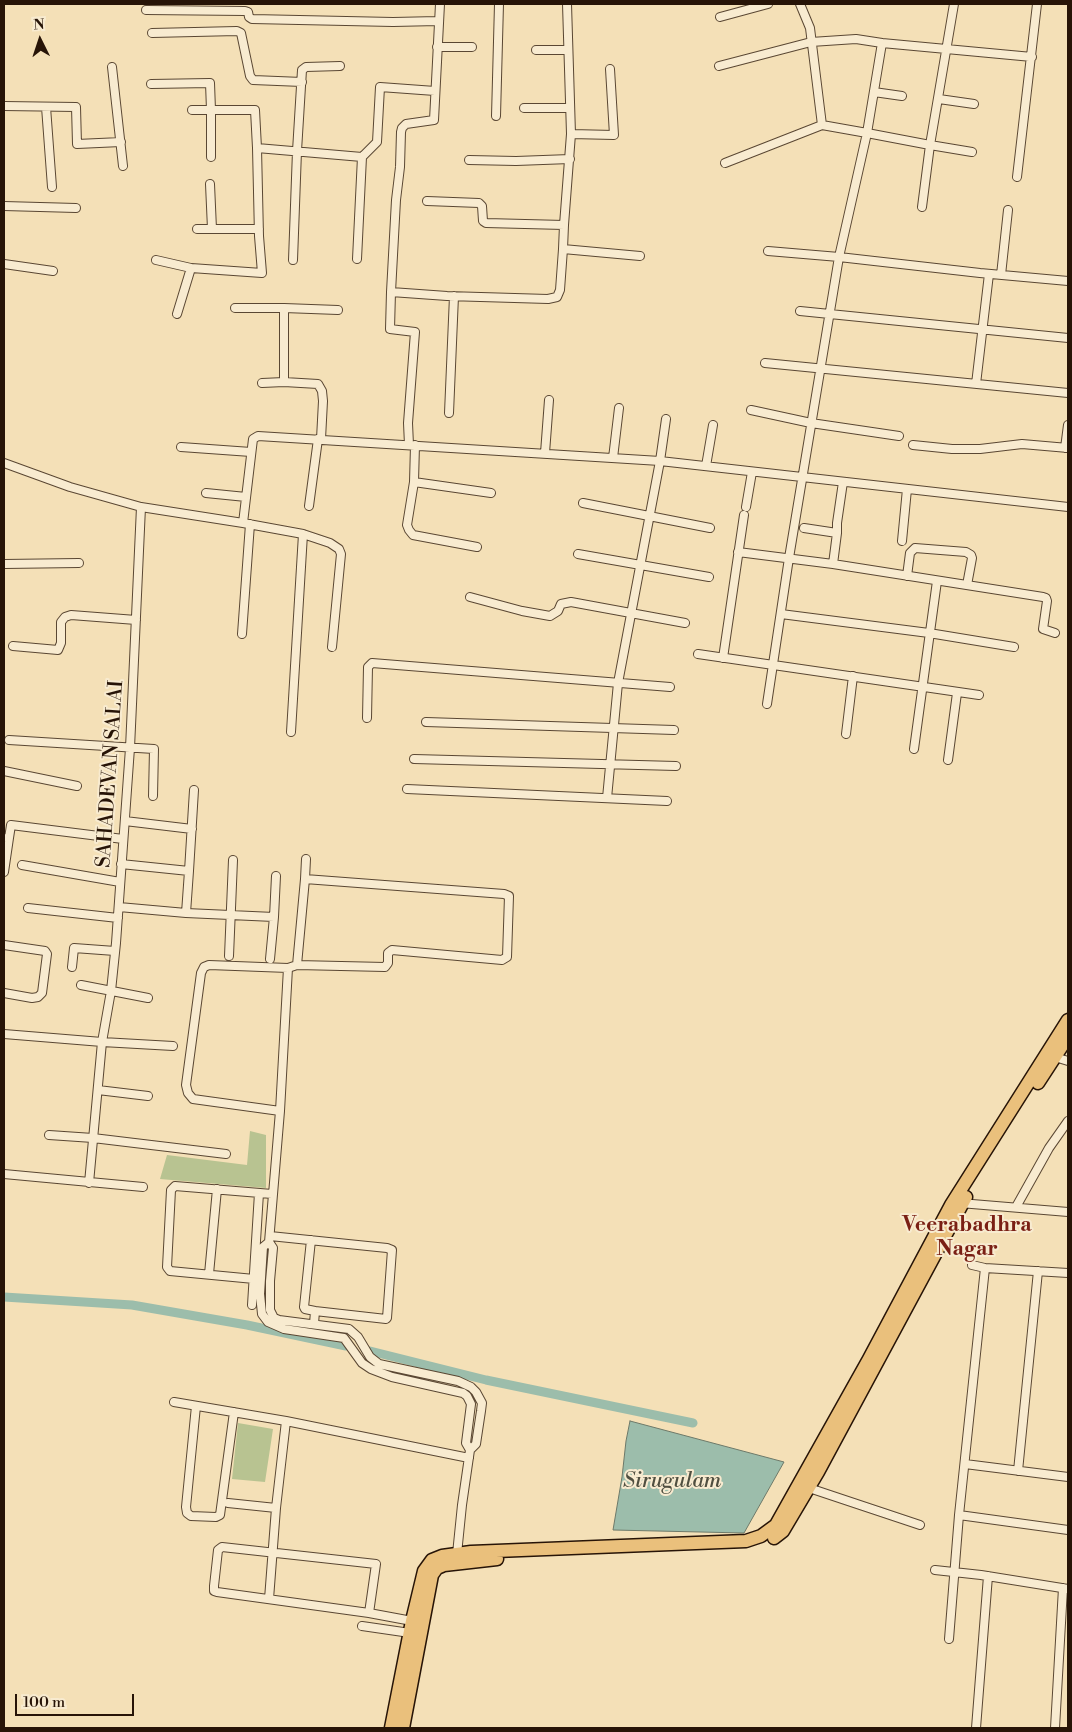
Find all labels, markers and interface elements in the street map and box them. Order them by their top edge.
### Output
north arrow [15,15,65,65]
text: N [33,16,45,34]
street label: SAHADEVAN SALAI [92,679,130,869]
district label: Veerabadhra Nagar [902,1213,1032,1263]
water label: Sirugulam [623,1469,721,1495]
scale bar [18,1684,136,1716]
text: 100 m [23,1693,65,1712]

